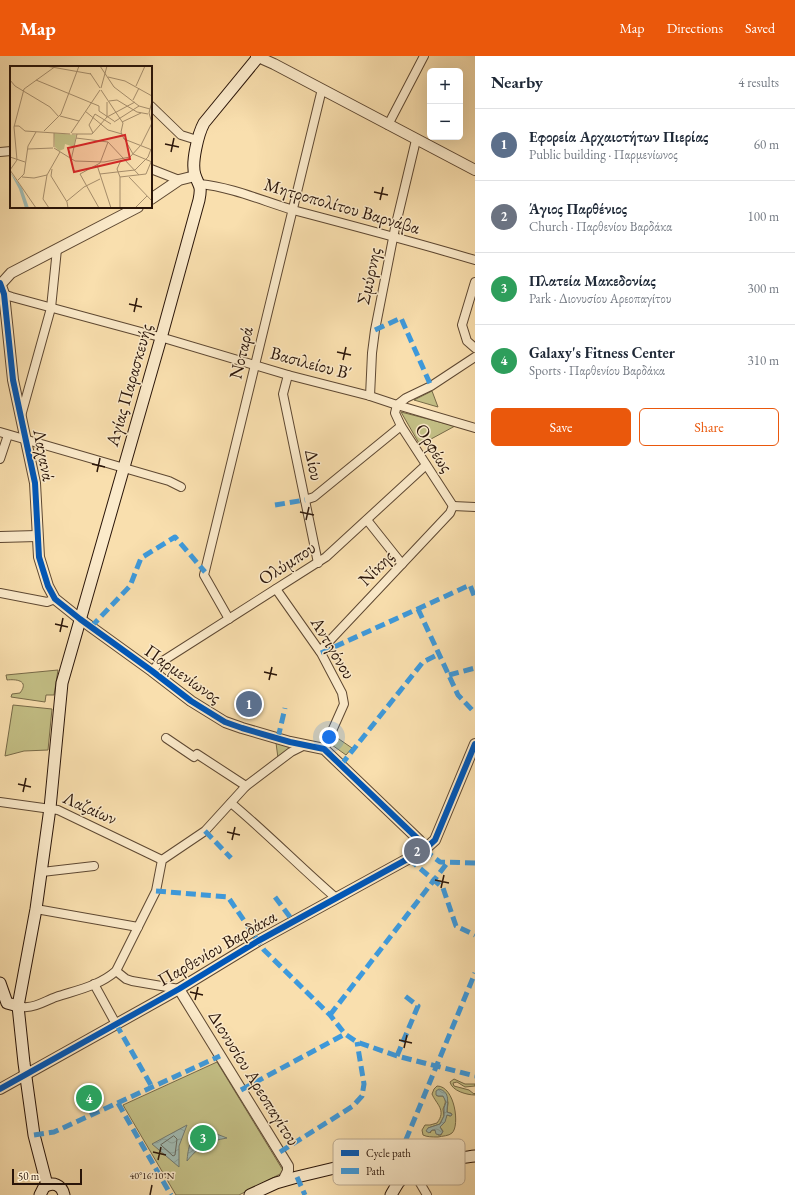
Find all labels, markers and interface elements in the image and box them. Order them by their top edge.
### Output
text: Map [20,16,56,41]
text: Map [619,19,645,37]
text: Directions [667,19,723,37]
text: Saved [745,19,775,37]
inset map [10,66,152,208]
map controls [427,68,463,140]
button: + [427,68,463,104]
text: Nearby [491,71,543,93]
text: 4 results [738,74,779,91]
button: − [427,104,463,140]
text: Εφορεία Αρχαιοτήτων Πιερίας [529,127,708,146]
text: 1 [501,136,507,153]
text: 60 m [754,136,779,153]
text: Public building · Παρμενίωνος [529,146,678,163]
street label: Μητροπολίτου Βαρνάβα [262,172,424,239]
text: Άγιος Παρθένιος [529,199,627,218]
text: 2 [501,208,507,225]
text: 100 m [748,208,779,225]
text: Church · Παρθενίου Βαρδάκα [529,218,672,235]
street label: Σμύρνης [351,245,386,307]
text: Πλατεία Μακεδονίας [529,271,656,290]
text: 3 [501,280,507,297]
text: 300 m [748,280,779,297]
text: Park · Διονυσίου Αρεοπαγίτου [529,290,671,307]
street label: Αγίας Παρασκευής [100,321,157,450]
street label: Νοταρά [223,324,258,381]
street label: Βασιλείου Β΄ [268,341,354,384]
text: Galaxy's Fitness Center [529,343,675,362]
text: 4 [501,352,507,369]
text: 310 m [748,352,779,369]
text: Sports · Παρθενίου Βαρδάκα [529,362,665,379]
button: Save [491,408,631,446]
button: Share [639,408,779,446]
street label: Ορφέως [410,419,459,476]
street label: Λαχανά [28,426,61,483]
street label: Δίου [300,447,329,483]
street label: Ολύμπου [254,535,320,590]
street label: Νίκης [353,545,398,591]
street label: Αντιγόνου [305,612,361,683]
street label: Παρμενίωνος [140,639,226,708]
pin: 1 [236,689,262,719]
your location [319,727,339,747]
street label: Λαζαίων [59,785,121,830]
pin: 2 [404,836,430,866]
street label: Παρθενίου Βαρδάκα [153,904,281,991]
street label: Διονυσίου Αρεοπαγίτου [203,1006,305,1150]
pin: 4 [76,1083,102,1113]
pin: 3 [190,1123,216,1153]
legend [333,1139,465,1185]
text: Cycle path [366,1146,411,1160]
text: Path [366,1164,385,1178]
scale bar [12,1167,82,1186]
text: 50 m [18,1169,39,1183]
text: 40°16'10"N [130,1169,175,1182]

